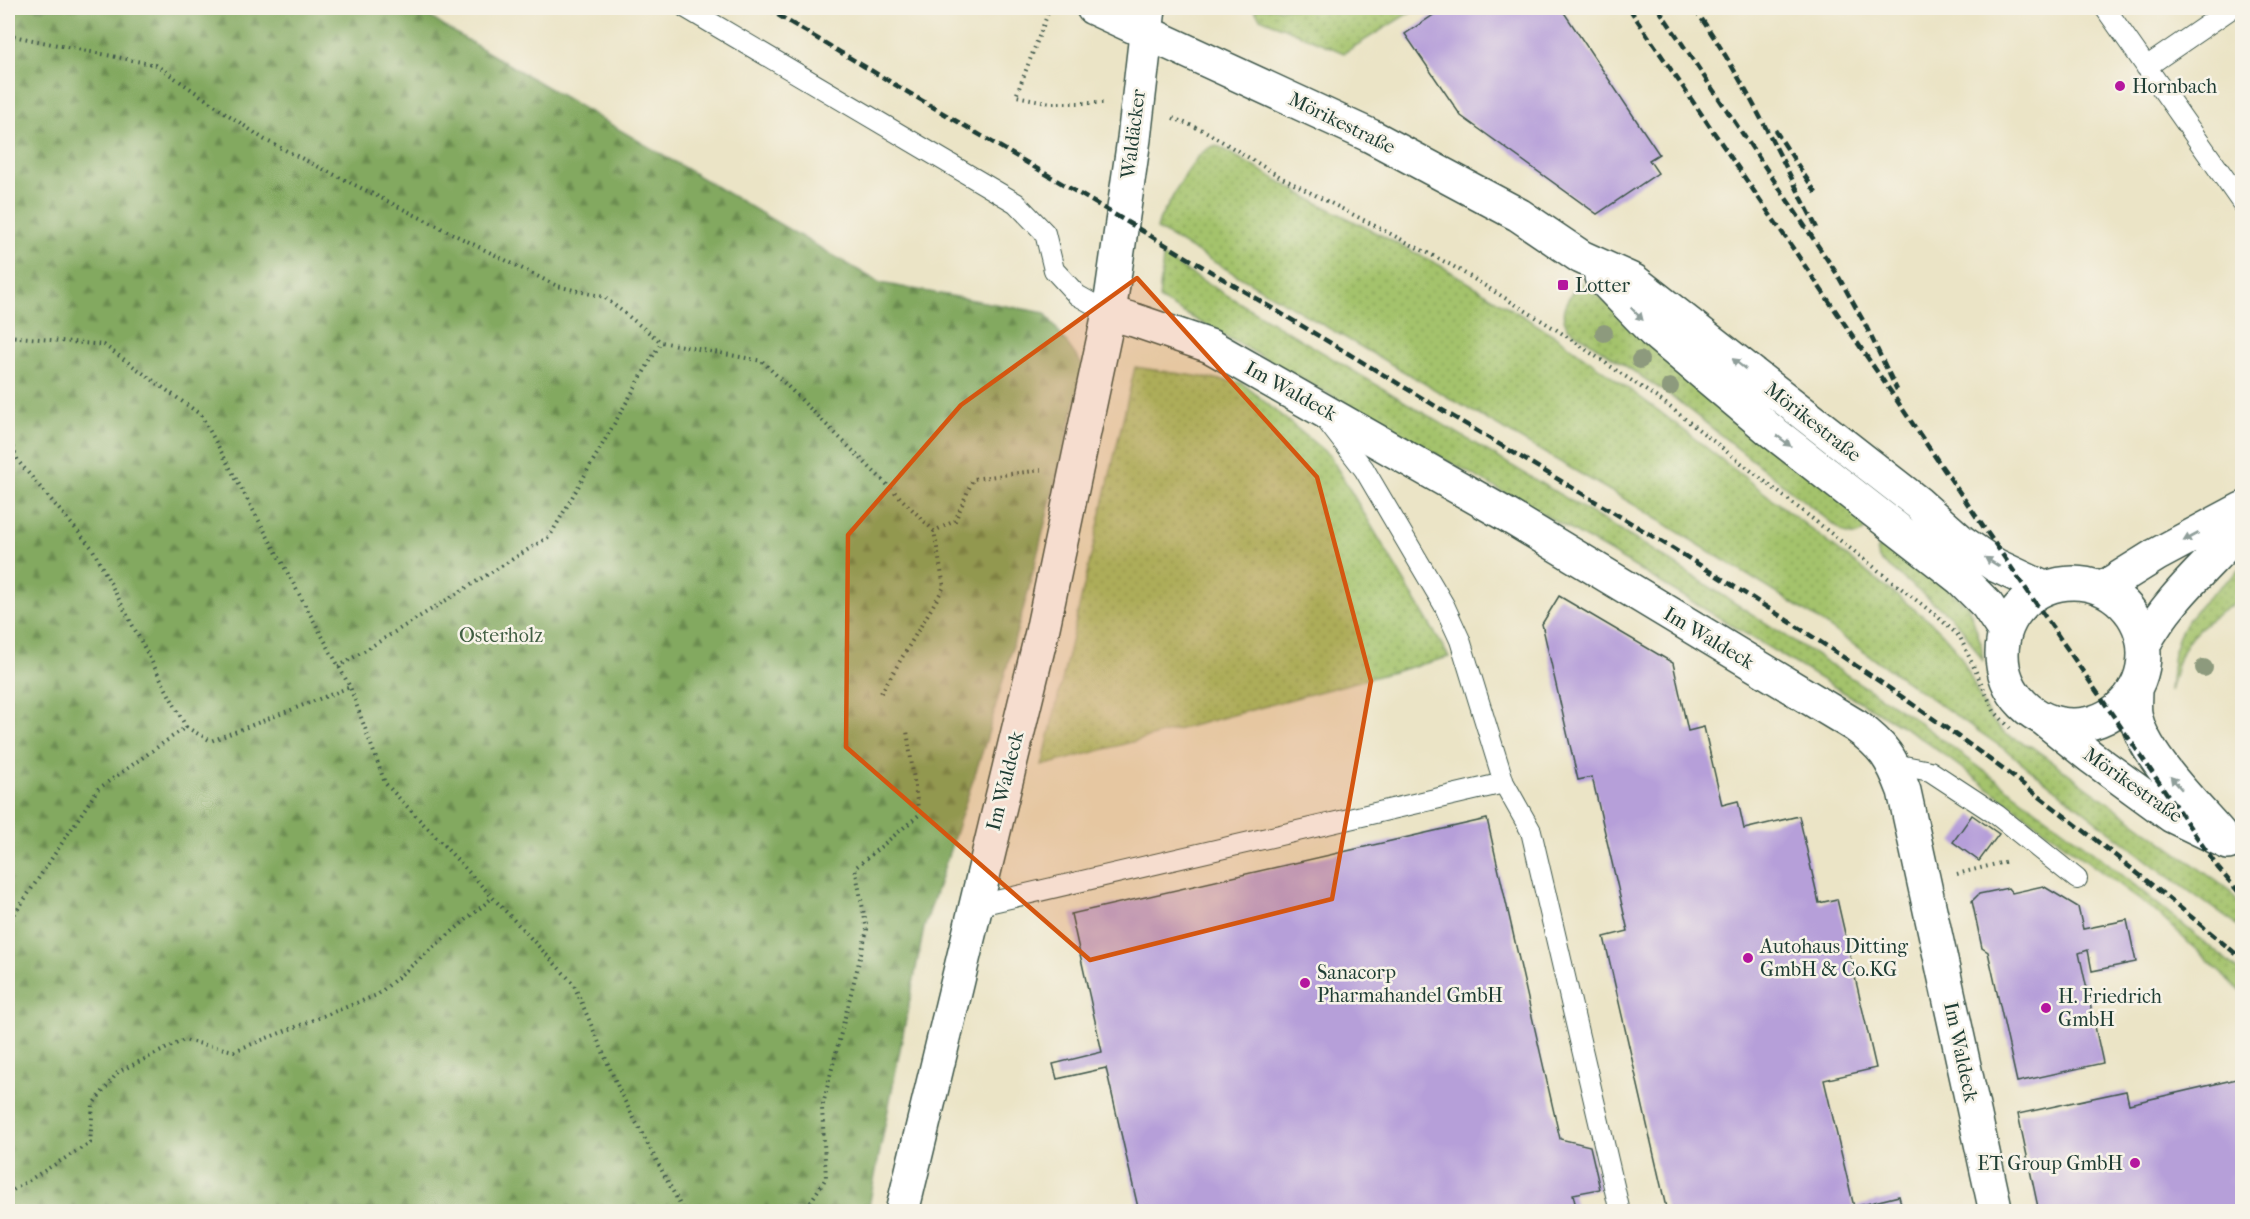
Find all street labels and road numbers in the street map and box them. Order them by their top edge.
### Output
street label: Waldäcker [1116,87,1150,181]
street label: Mörikestraße [1285,87,1399,159]
street label: Im Waldeck [1241,356,1342,426]
street label: Mörikestraße [1760,377,1866,467]
street label: Im Waldeck [1660,602,1759,674]
street label: Im Waldeck [982,728,1029,833]
street label: Mörikestraße [2079,742,2187,828]
street label: Im Waldeck [1939,1000,1983,1105]

